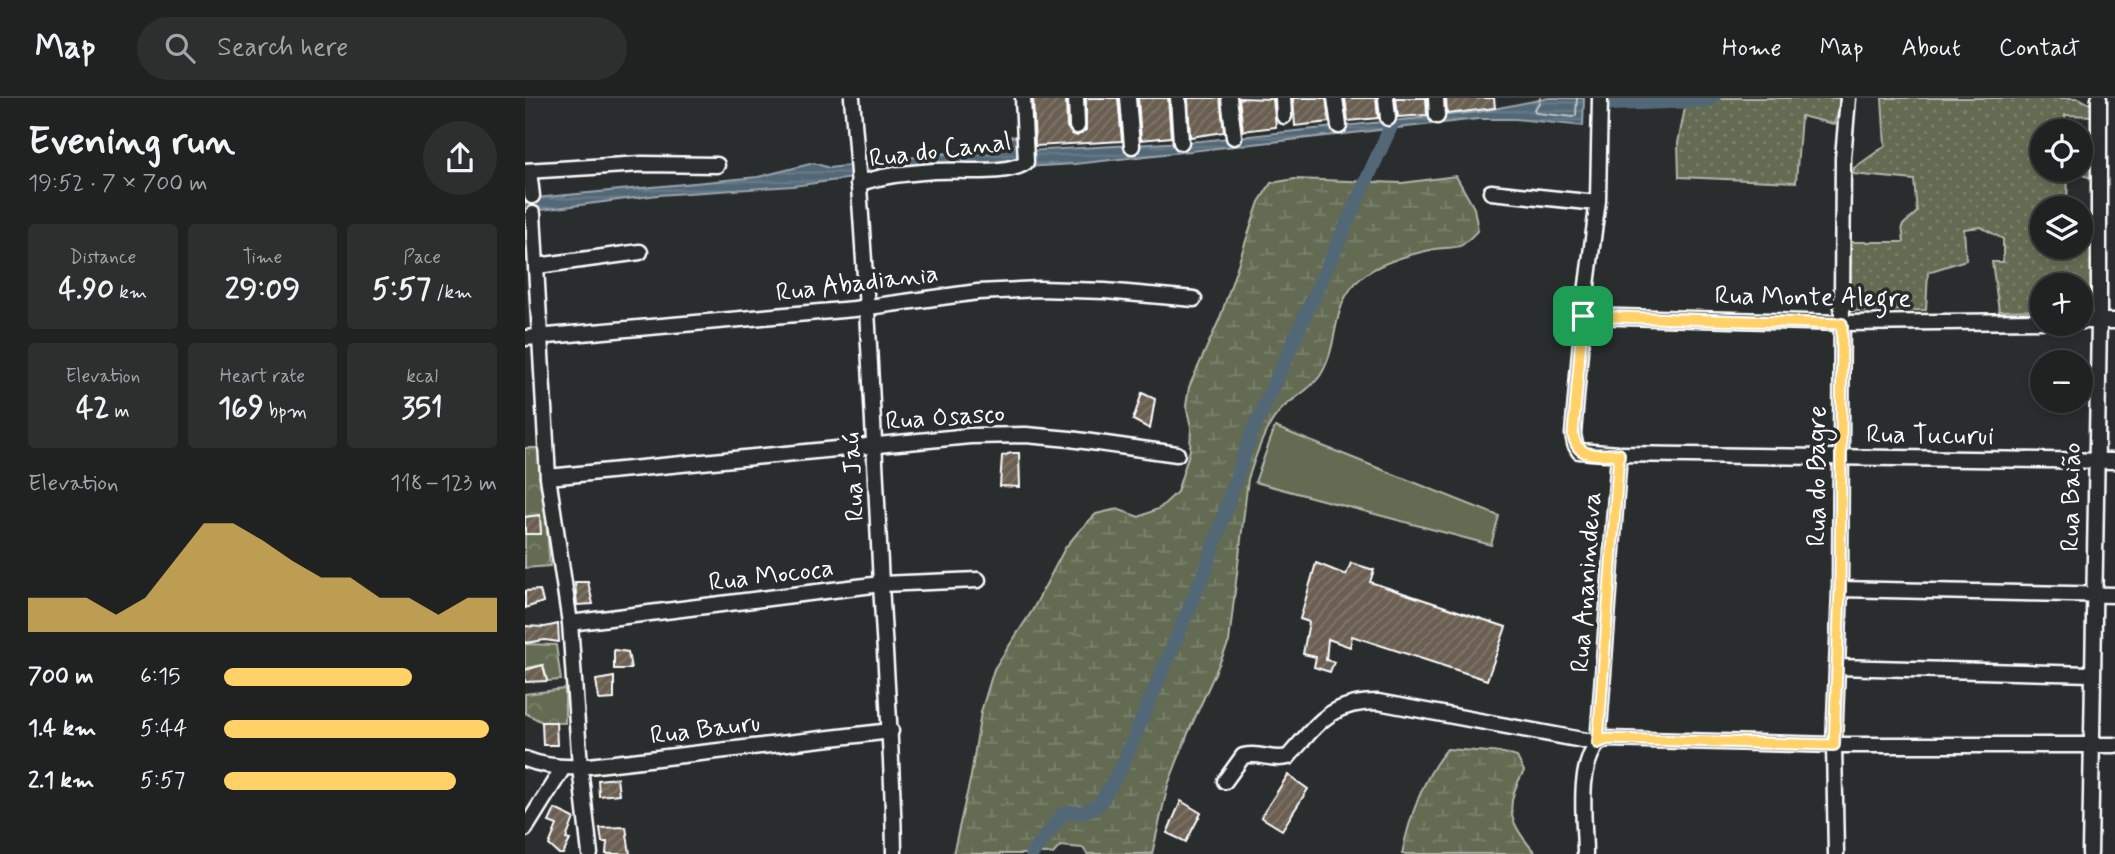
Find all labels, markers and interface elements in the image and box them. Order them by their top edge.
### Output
search box [137,17,627,80]
text: Map [35,26,95,70]
icon: search [161,29,199,67]
text: Search here [217,31,348,65]
text: Home [1722,33,1782,64]
text: Map [1820,33,1864,64]
text: About [1902,33,1961,64]
text: Contact [1999,33,2080,64]
text: Evening run [28,118,235,167]
map controls [2030,119,2093,413]
button: locate [2030,119,2093,182]
button: share [423,121,497,195]
street label: Rua do Canal [867,125,1013,177]
text: 19:52 · 7 × 700 m [28,169,208,199]
button: layers [2030,196,2093,259]
text: Distance [69,245,136,270]
text: Time [243,245,282,270]
text: Pace [403,245,441,270]
street label: Rua Abadiania [774,257,940,311]
text: 4.90 [59,270,114,309]
text: 29:09 [225,270,300,309]
text: 5:57 [372,270,431,309]
button: + [2030,273,2093,336]
street label: Rua Monte Alegre [1714,279,1912,320]
text: km [114,280,147,305]
text: /km [431,280,472,305]
pin [1553,286,1613,346]
icon: arrive [1564,297,1602,335]
button: − [2030,350,2093,413]
text: Elevation [65,364,140,389]
text: Heart rate [220,364,305,389]
text: kcal [406,364,438,389]
text: 42 [76,389,109,428]
text: 169 [218,389,264,428]
text: 351 [402,389,443,428]
street label: Rua Osasco [884,397,1006,439]
text: m [109,399,130,424]
text: bpm [264,399,307,424]
street label: Rua do Bagre [1801,406,1837,546]
street label: Rua Tucurui [1866,418,1994,454]
street label: Rua Jaú [835,432,873,522]
street label: Rua Baião [2054,442,2090,552]
text: Elevation [28,469,119,499]
text: 118–123 m [390,469,497,499]
street label: Rua Ananindeva [1564,491,1610,674]
street label: Rua Mococa [707,551,836,601]
text: 700 m [28,662,93,692]
text: 6:15 [140,662,180,692]
street label: Rua Bauru [648,706,762,754]
text: 1.4 km [28,714,96,744]
text: 5:44 [140,714,187,744]
text: 2.1 km [28,766,94,796]
text: 5:57 [140,766,185,796]

